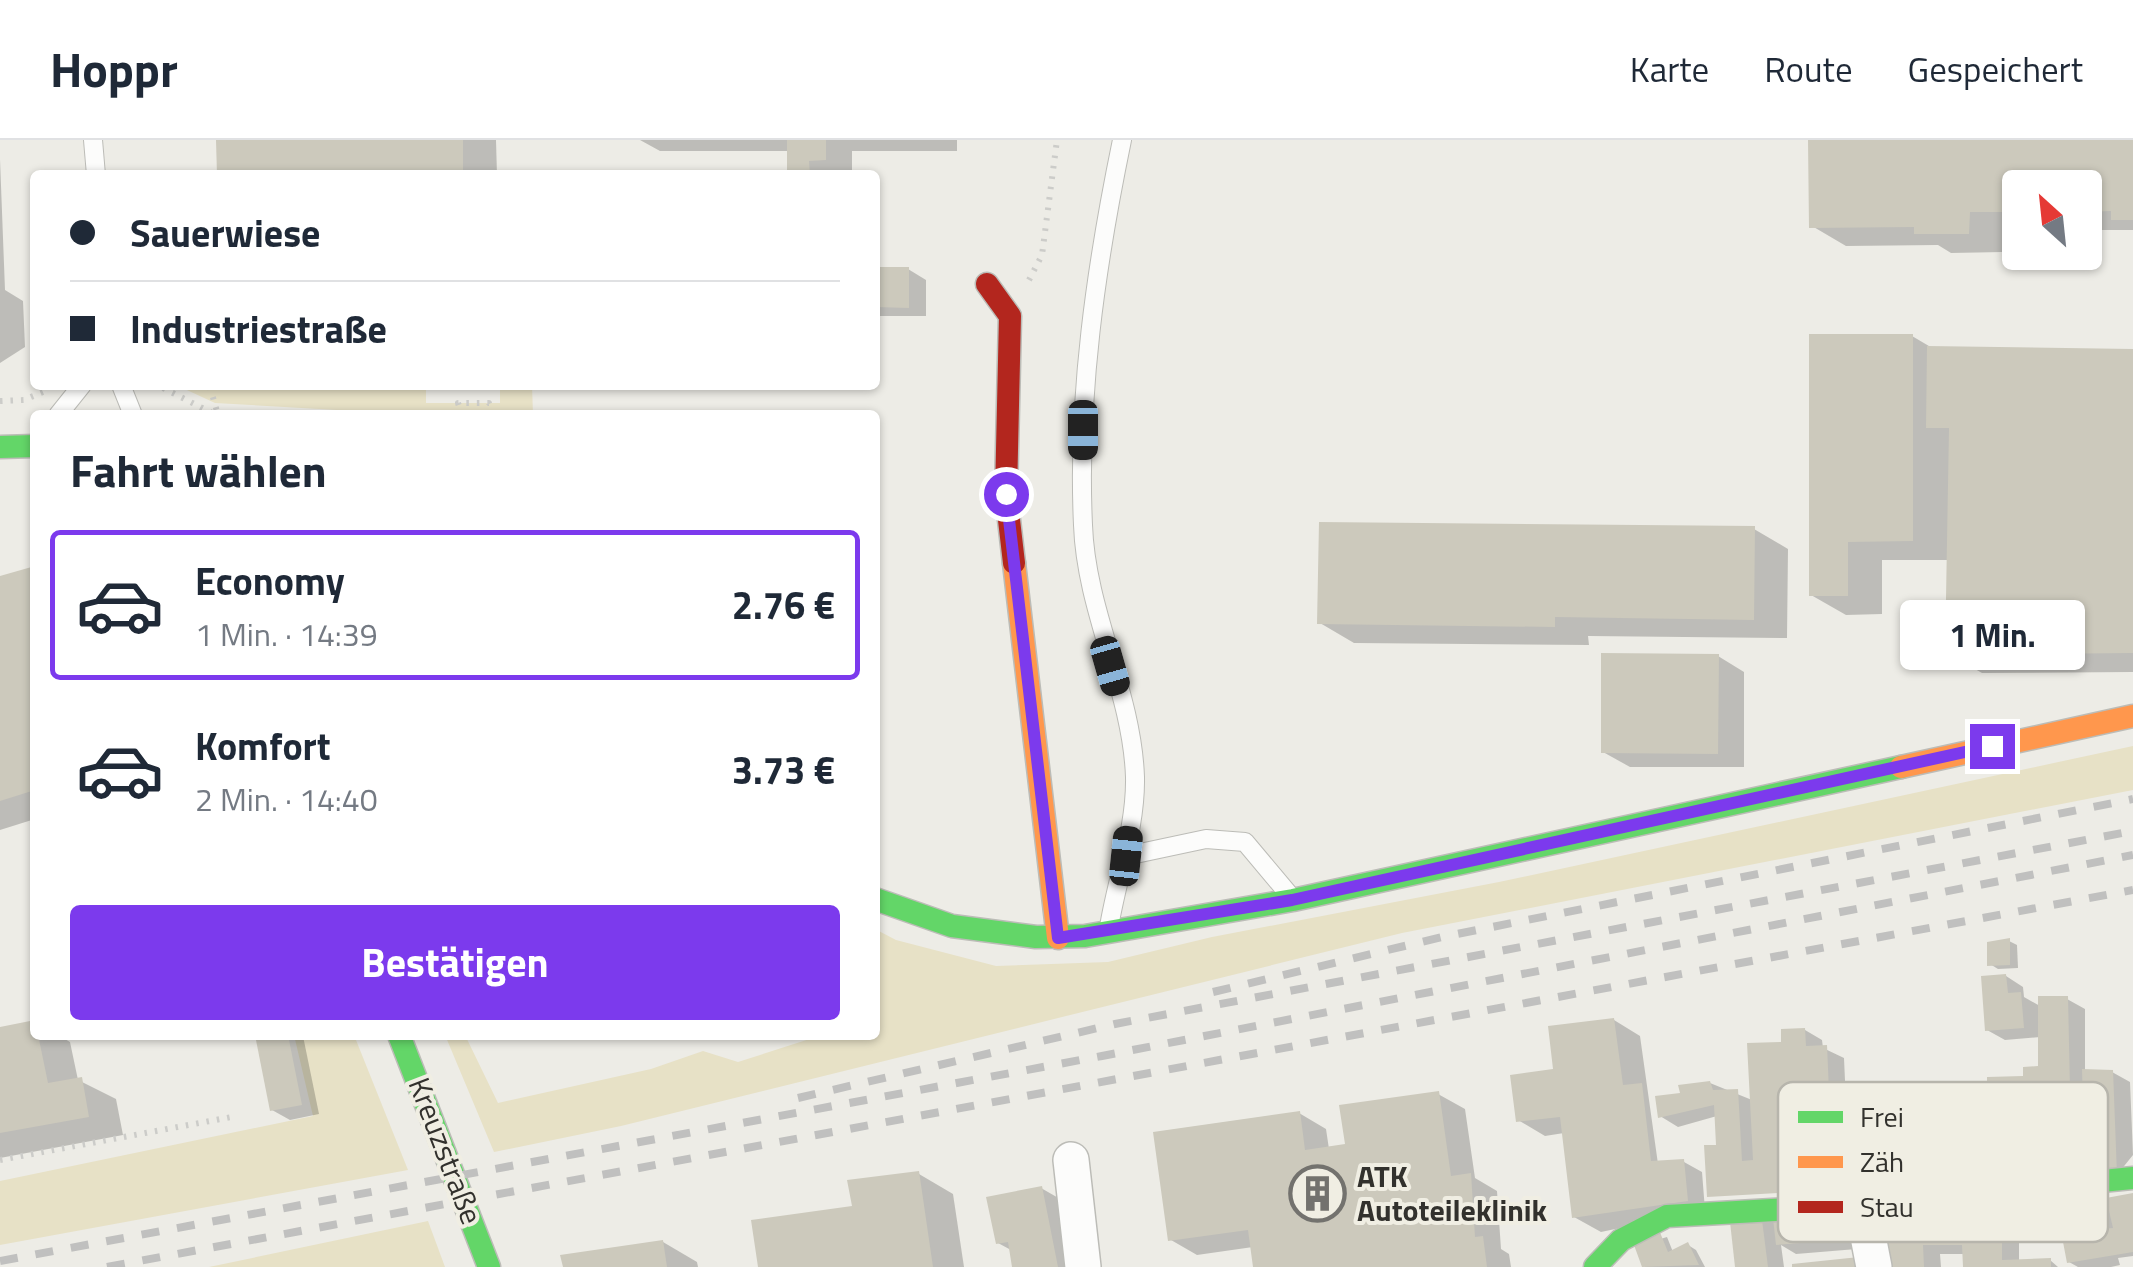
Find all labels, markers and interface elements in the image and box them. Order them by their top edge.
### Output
text: Hoppr [50,33,178,106]
text: Karte [1630,42,1709,96]
text: Route [1764,42,1853,96]
text: Gespeichert [1908,42,2083,96]
north arrow [2002,170,2102,270]
map controls [2002,170,2102,270]
text: Sauerwiese [130,204,320,262]
text: Industriestraße [130,300,387,358]
car [1068,400,1098,460]
text: Fahrt wählen [70,436,327,504]
route start [984,472,1029,517]
text: Economy [195,552,345,610]
icon: car [75,560,165,650]
text: 2.76 € [732,576,835,634]
callout: 1 Min. [1900,601,2084,671]
text: 1 Min. · 14:39 [195,610,378,658]
text: 1 Min. [1949,611,2036,659]
car [1087,633,1133,699]
text: Komfort [195,717,331,775]
route end [1970,724,2015,769]
icon: car [75,725,165,815]
text: 3.73 € [732,741,835,799]
text: 2 Min. · 14:40 [195,775,378,823]
car [1108,825,1144,887]
button: Bestätigen [70,905,840,1020]
street label: Kreuzstraße [397,1070,495,1231]
legend [1778,1082,2108,1242]
text: Frei [1860,1095,1904,1138]
text: Zäh [1860,1140,1904,1183]
place label: ATK Autoteileklinik [1357,1153,1548,1233]
building icon: ATK Autoteileklinik [1288,1164,1348,1224]
text: Stau [1860,1185,1914,1228]

